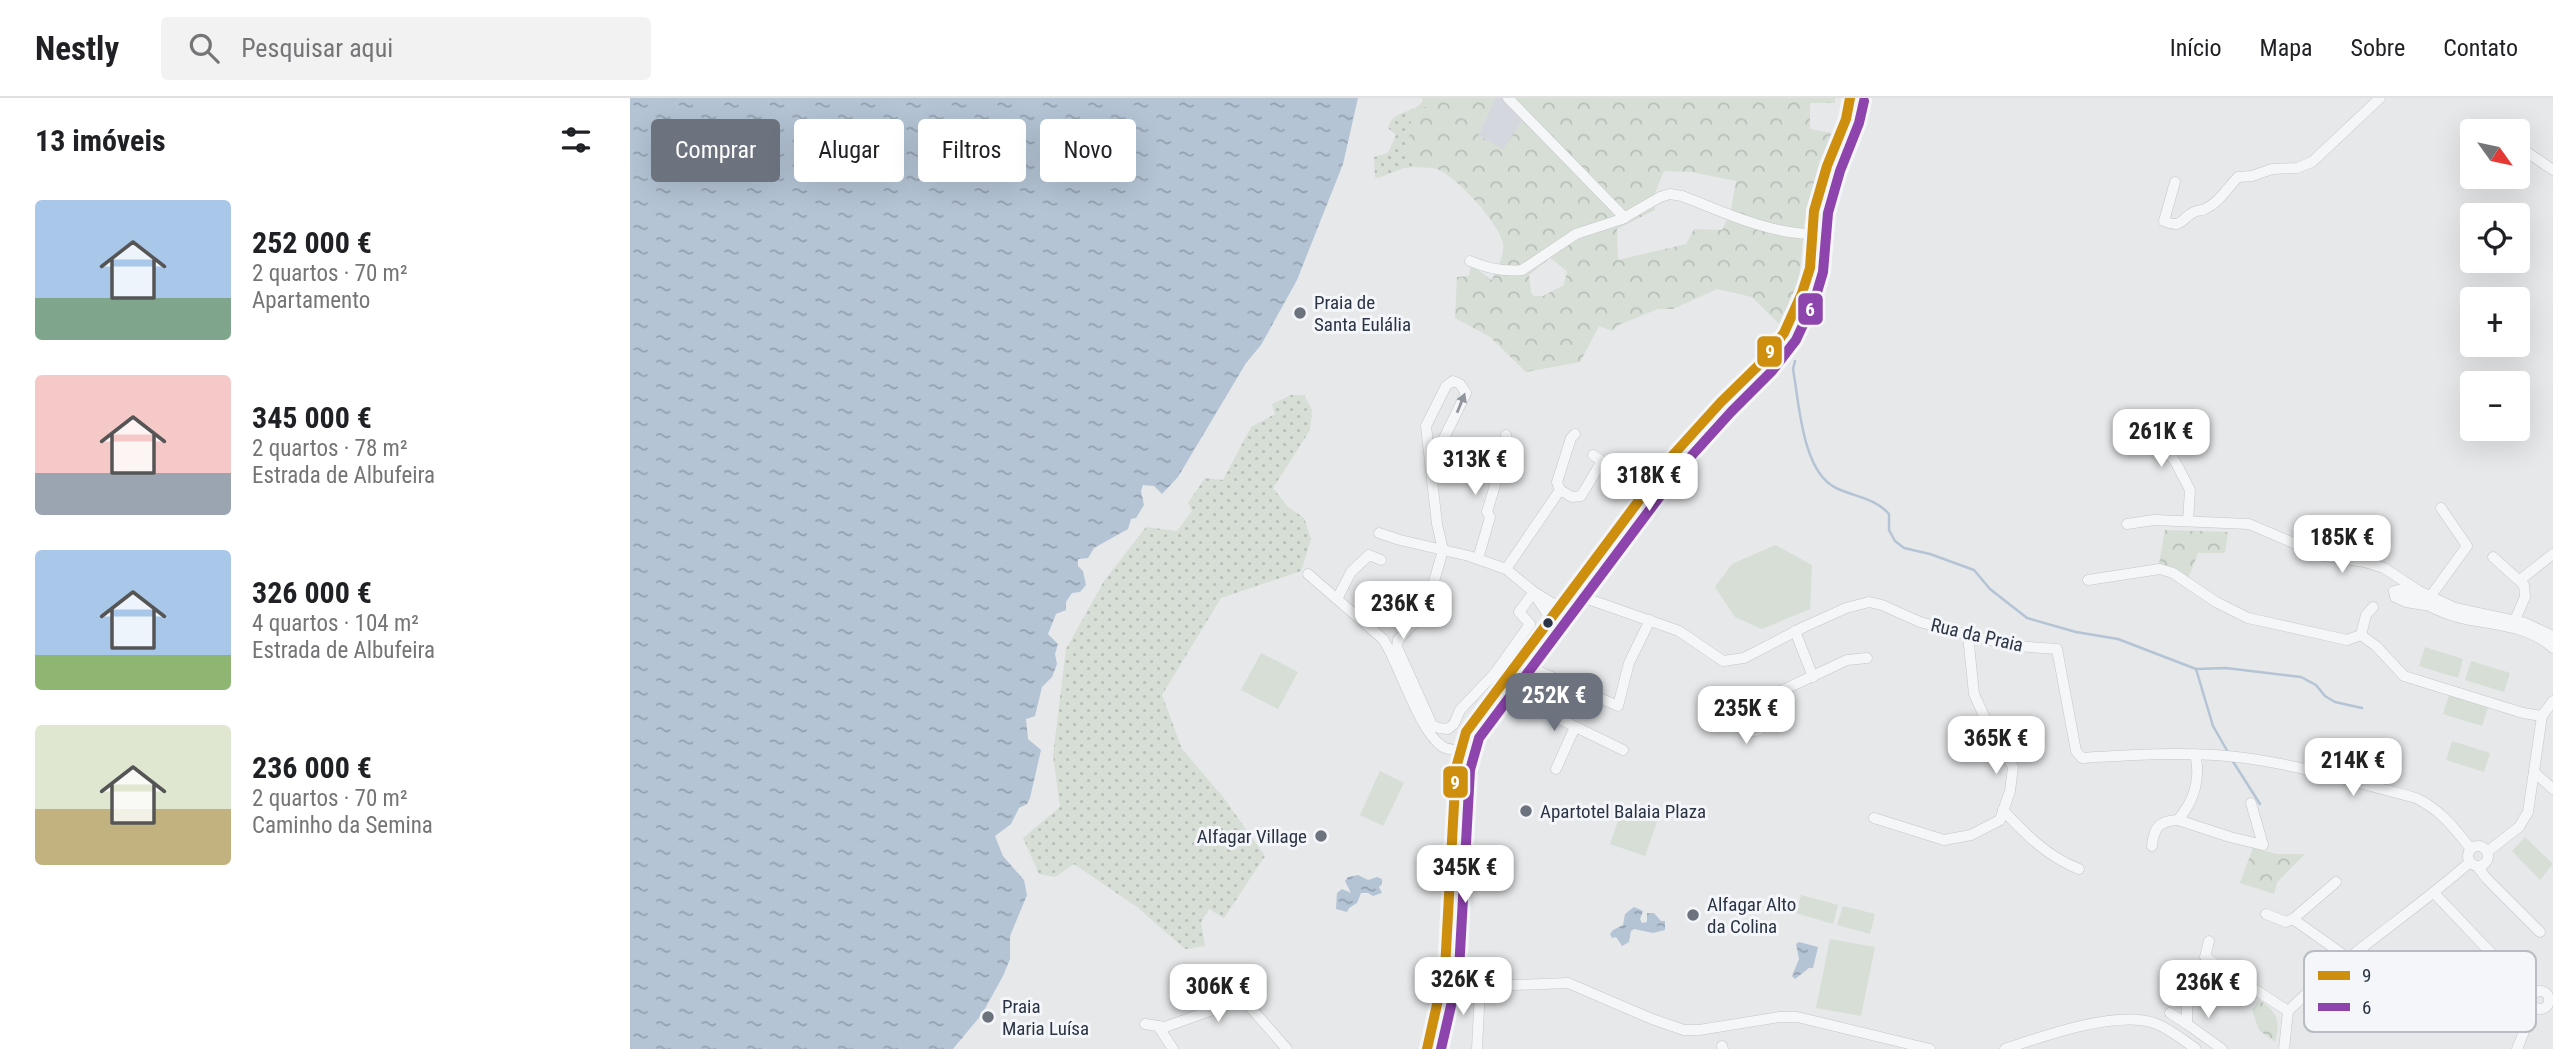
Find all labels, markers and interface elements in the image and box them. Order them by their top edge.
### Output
search box [161,17,651,80]
text: Nestly [35,29,119,68]
icon: search [185,29,223,67]
text: Pesquisar aqui [241,33,393,63]
text: Início [2170,34,2222,62]
text: Mapa [2260,34,2313,62]
text: Sobre [2351,34,2405,62]
text: Contato [2443,34,2518,62]
chip: Comprar [651,119,780,182]
chip: Alugar [794,119,904,182]
chip: Filtros [918,119,1026,182]
chip: Novo [1040,119,1136,182]
north arrow [2460,119,2530,189]
map controls [2460,119,2530,441]
icon: filters [557,121,595,159]
text: 13 imóveis [35,123,166,158]
button: locate [2460,203,2530,273]
text: 252 000 € [252,225,372,260]
icon: home [91,228,175,312]
text: 2 quartos · 70 m² [252,260,408,287]
text: Apartamento [252,287,370,314]
button: + [2460,287,2530,357]
place label: Praia de Santa Eulália [1314,291,1411,336]
line badge: 6 [1797,292,1824,326]
text: 6 [1805,298,1815,321]
marker: Praia de Santa Eulália [1292,305,1308,321]
line badge: 9 [1756,335,1783,368]
text: 9 [1765,340,1775,363]
button: − [2460,371,2530,441]
one-way arrow [1456,393,1467,414]
text: 345 000 € [252,400,372,435]
icon: home [91,403,175,487]
pin: 261K € [2104,410,2218,469]
text: 261K € [2129,418,2193,445]
text: 2 quartos · 78 m² [252,435,408,462]
pin: 313K € [1418,438,1532,497]
text: 313K € [1443,446,1507,473]
pin: 318K € [1592,454,1706,513]
text: Estrada de Albufeira [252,462,435,489]
text: 318K € [1617,462,1681,489]
pin: 185K € [2285,516,2399,575]
text: 185K € [2310,524,2374,551]
text: 326 000 € [252,575,372,610]
icon: home [91,578,175,662]
pin: 236K € [1346,582,1460,641]
text: 236K € [1371,590,1435,617]
text: 4 quartos · 104 m² [252,610,419,637]
street label: Rua da Praia [1929,613,2025,657]
unlabelled marker [1541,616,1555,630]
text: Estrada de Albufeira [252,637,435,664]
pin: 252K € [1497,674,1611,733]
text: 252K € [1522,682,1586,709]
pin: 235K € [1689,686,1803,746]
text: 235K € [1714,695,1778,722]
pin: 365K € [1939,716,2053,776]
text: 365K € [1964,725,2028,752]
pin: 214K € [2296,738,2410,798]
text: 214K € [2321,747,2385,774]
text: 236 000 € [252,750,372,785]
icon: home [91,753,175,837]
line badge: 9 [1442,765,1469,799]
text: 9 [1450,771,1460,794]
text: 2 quartos · 70 m² [252,785,408,812]
place label: Apartotel Balaia Plaza [1540,800,1706,823]
marker: Apartotel Balaia Plaza [1518,803,1534,819]
text: Caminho da Semina [252,812,433,839]
place label: Alfagar Village [1197,825,1307,848]
marker: Alfagar Village [1313,828,1329,844]
pin: 345K € [1408,846,1522,905]
text: 345K € [1433,854,1497,881]
place label: Alfagar Alto da Colina [1707,893,1796,938]
marker: Alfagar Alto da Colina [1685,907,1701,923]
legend [2304,951,2536,1032]
pin: 326K € [1406,958,1520,1017]
pin: 236K € [2151,960,2265,1020]
pin: 306K € [1161,964,1275,1024]
text: 9 [2362,964,2371,987]
text: 326K € [1431,966,1495,993]
text: 236K € [2176,969,2240,996]
text: 306K € [1186,973,1250,1000]
place label: Praia Maria Luísa [1002,995,1089,1040]
text: 6 [2362,996,2371,1019]
marker: Praia Maria Luísa [980,1009,996,1025]

